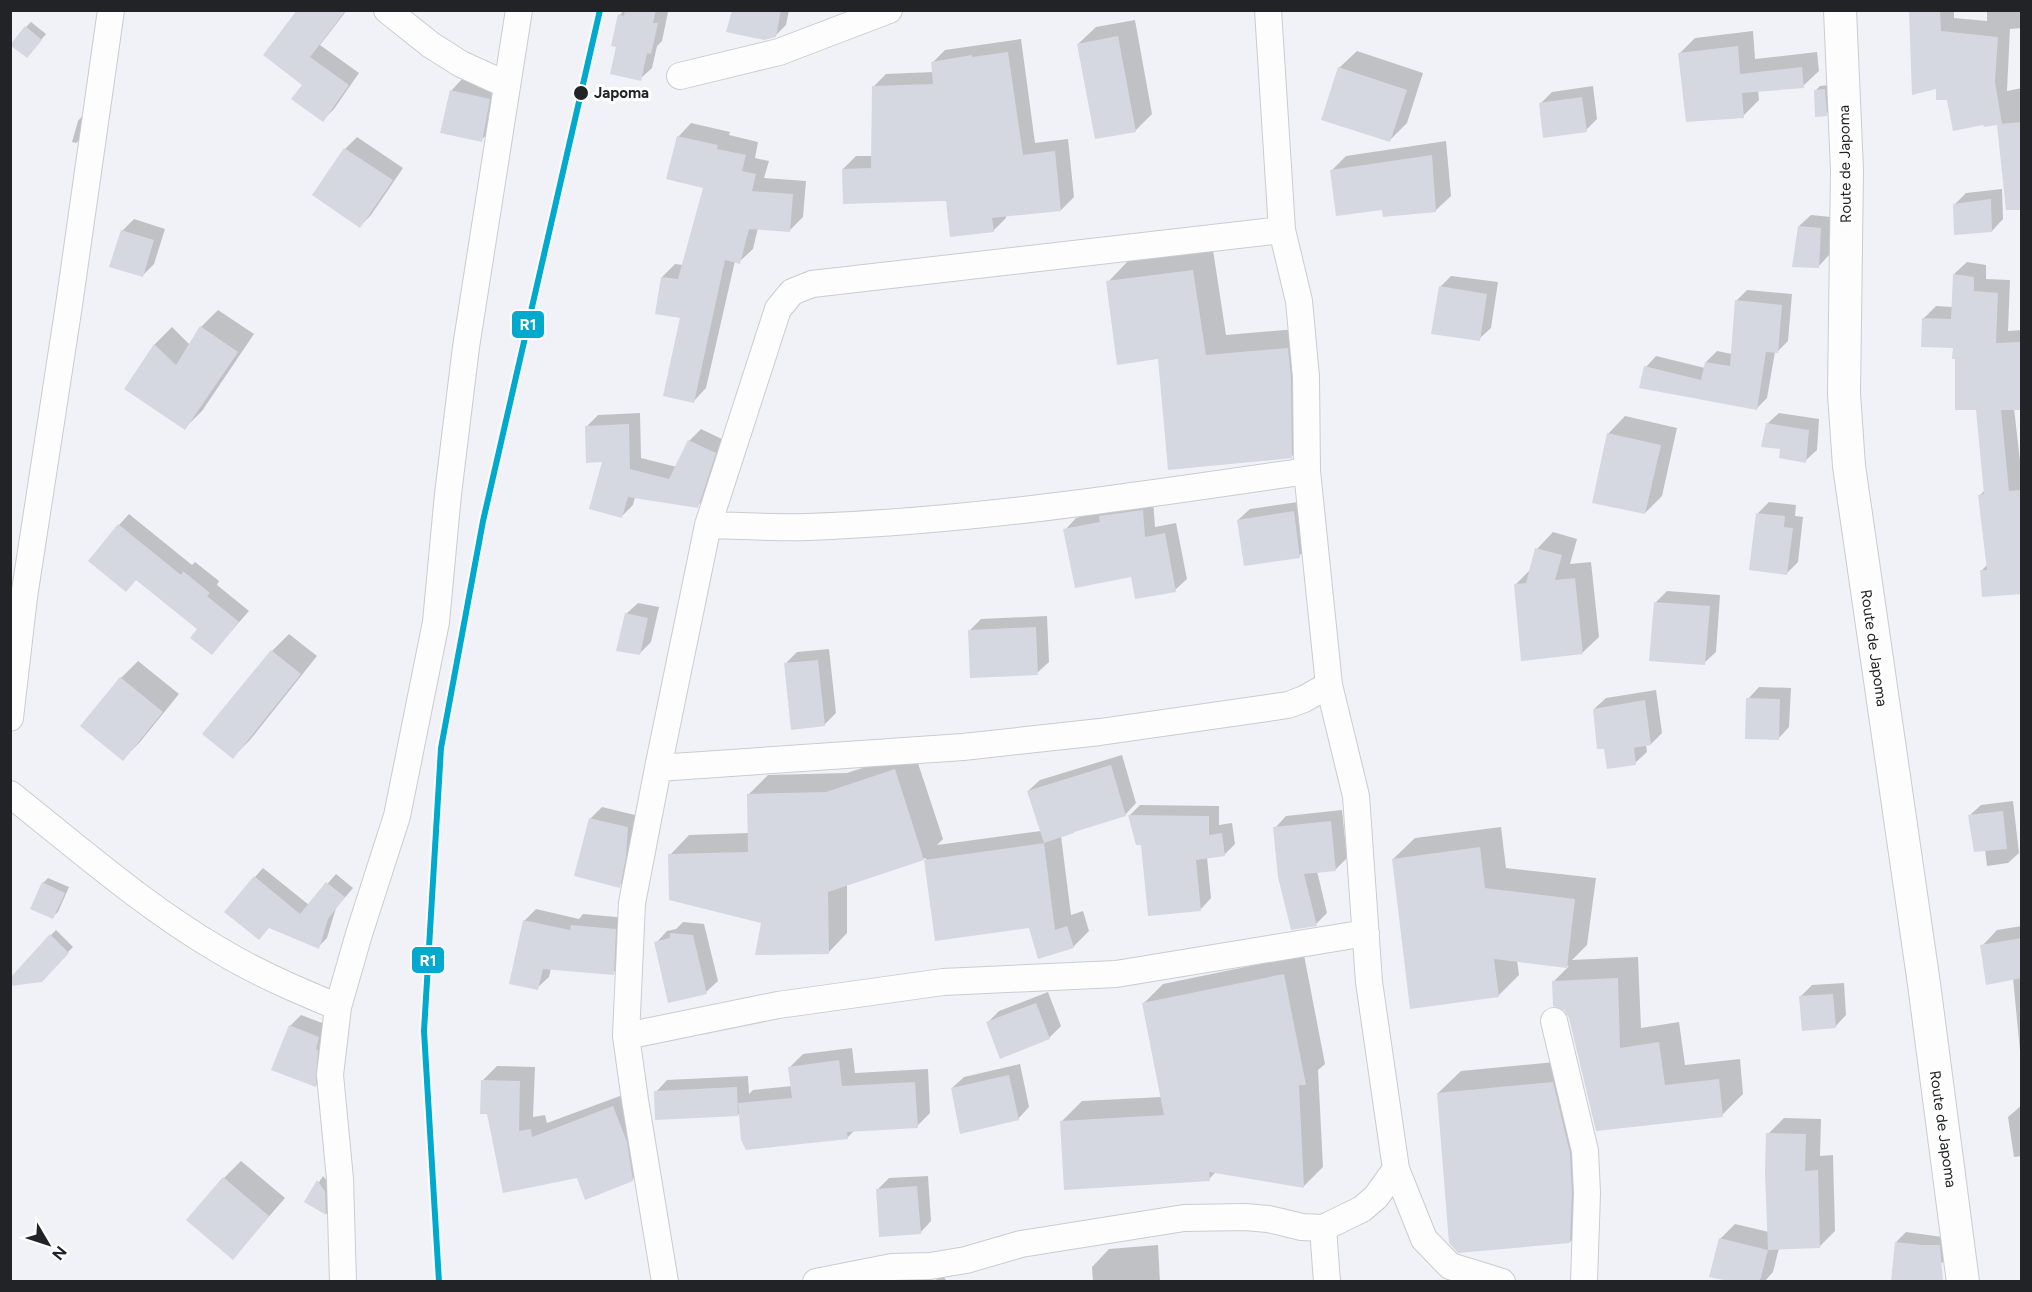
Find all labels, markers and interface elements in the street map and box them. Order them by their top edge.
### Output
marker: Japoma [572,84,590,102]
place label: Japoma [594,84,649,102]
street label: Route de Japoma [1835,105,1855,223]
line badge: R1 [511,310,545,339]
text: R1 [519,315,537,334]
street label: Route de Japoma [1857,588,1891,708]
line badge: R1 [411,946,445,974]
text: R1 [419,951,437,970]
street label: Route de Japoma [1926,1069,1960,1189]
north arrow [18,1214,78,1274]
text: N [48,1242,71,1264]

